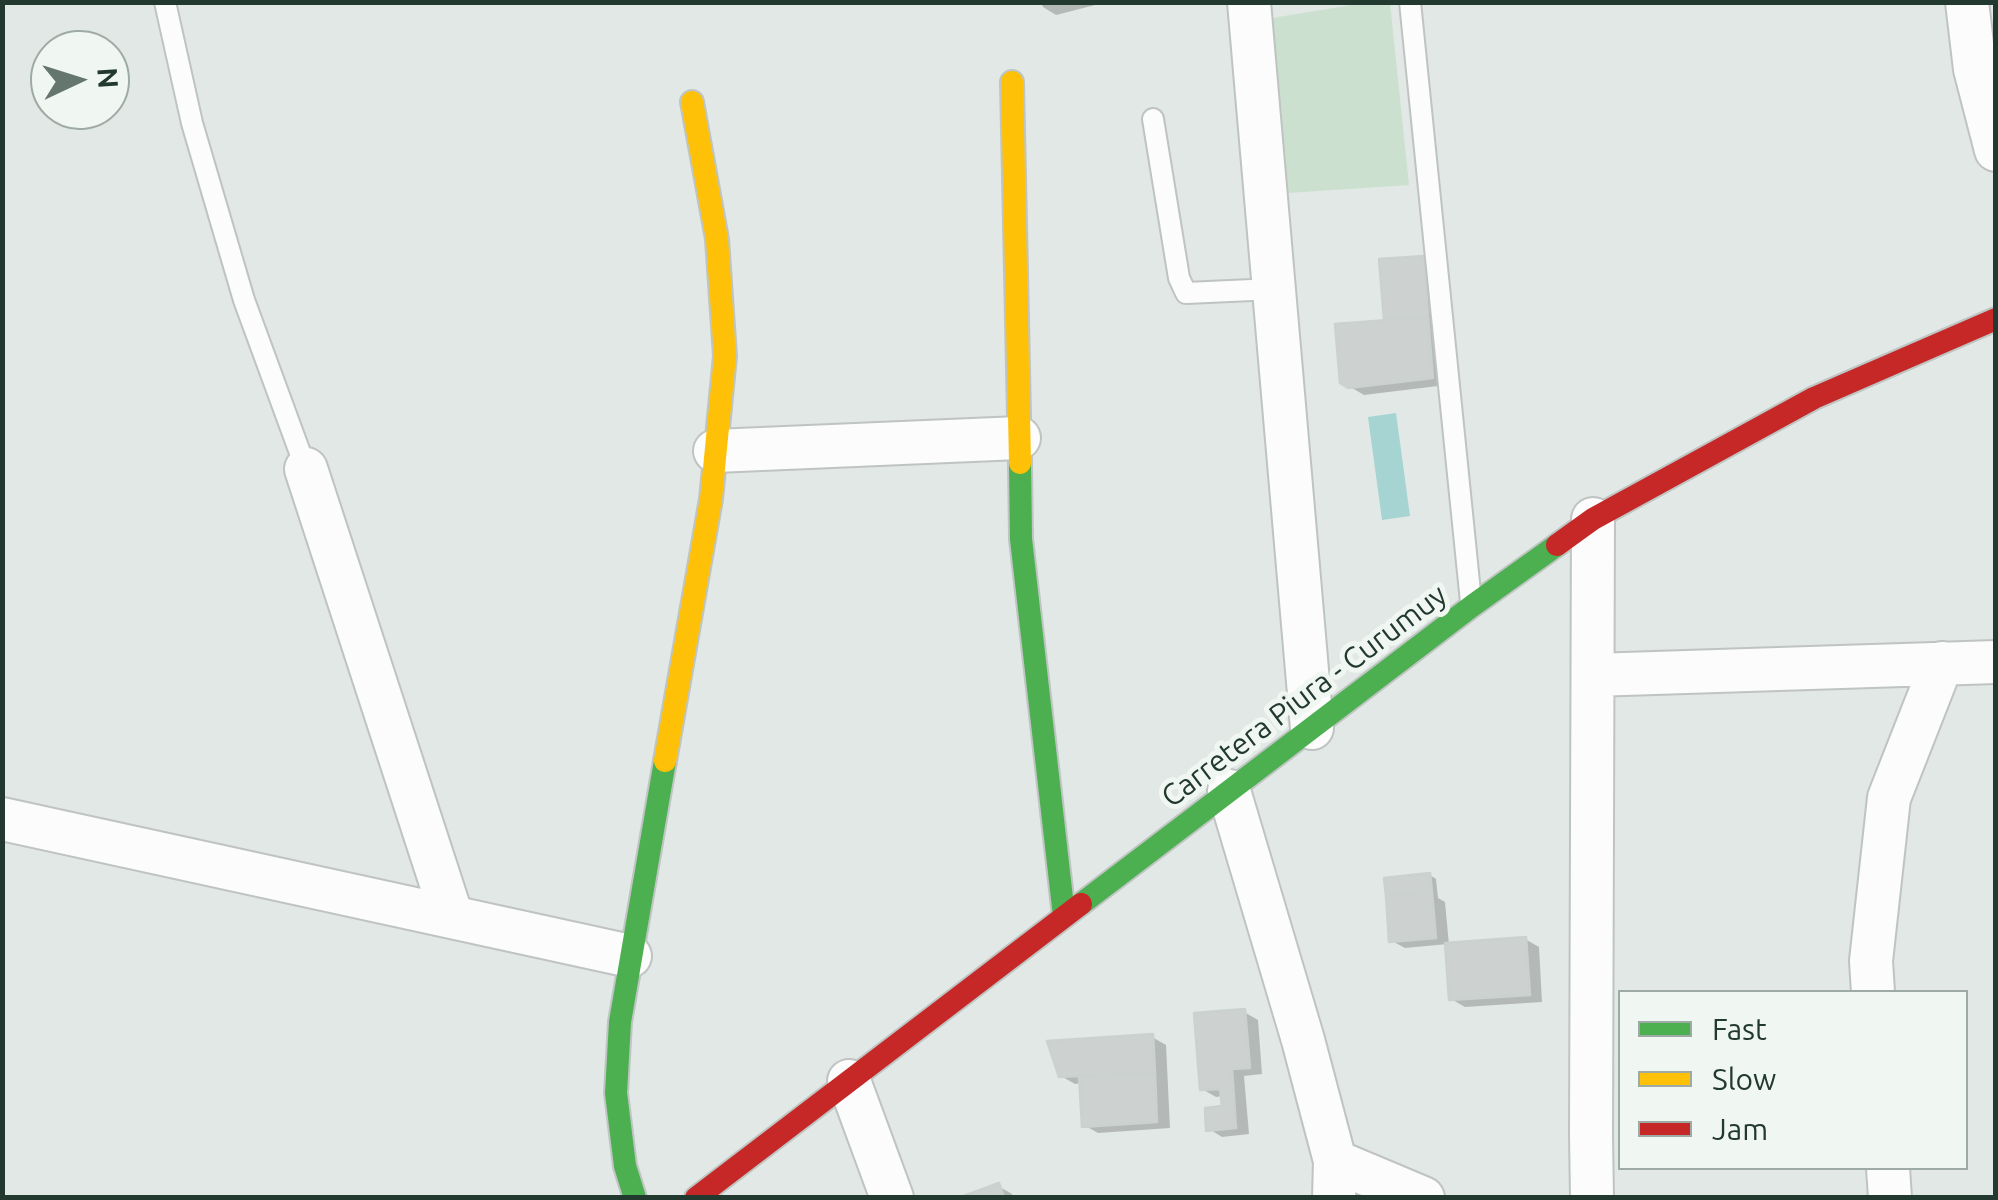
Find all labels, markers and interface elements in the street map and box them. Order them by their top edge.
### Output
north arrow [30,30,130,130]
text: N [92,67,125,90]
street label: Carretera Piura - Curumuy [1154,577,1454,815]
legend [1618,990,1968,1170]
text: Fast [1712,1012,1767,1046]
text: Slow [1712,1062,1776,1096]
text: Jam [1712,1112,1768,1146]

